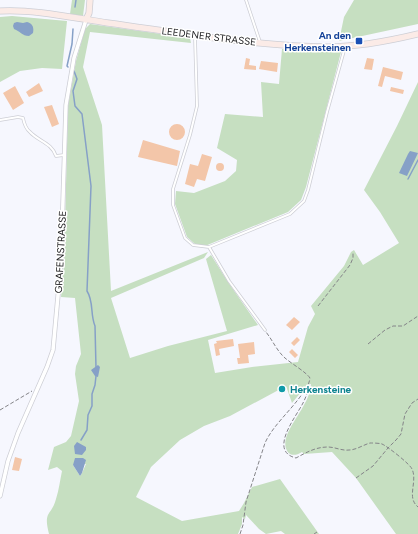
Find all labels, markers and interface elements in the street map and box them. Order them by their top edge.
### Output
street label: LEEDENER STRASSE [161,24,257,49]
place label: An den Herkensteinen [284,29,351,54]
marker: An den Herkensteinen [354,36,364,46]
street label: GRAFENSTRASSE [52,210,69,294]
place label: Herkensteine [290,383,352,396]
marker: Herkensteine [277,384,287,394]

